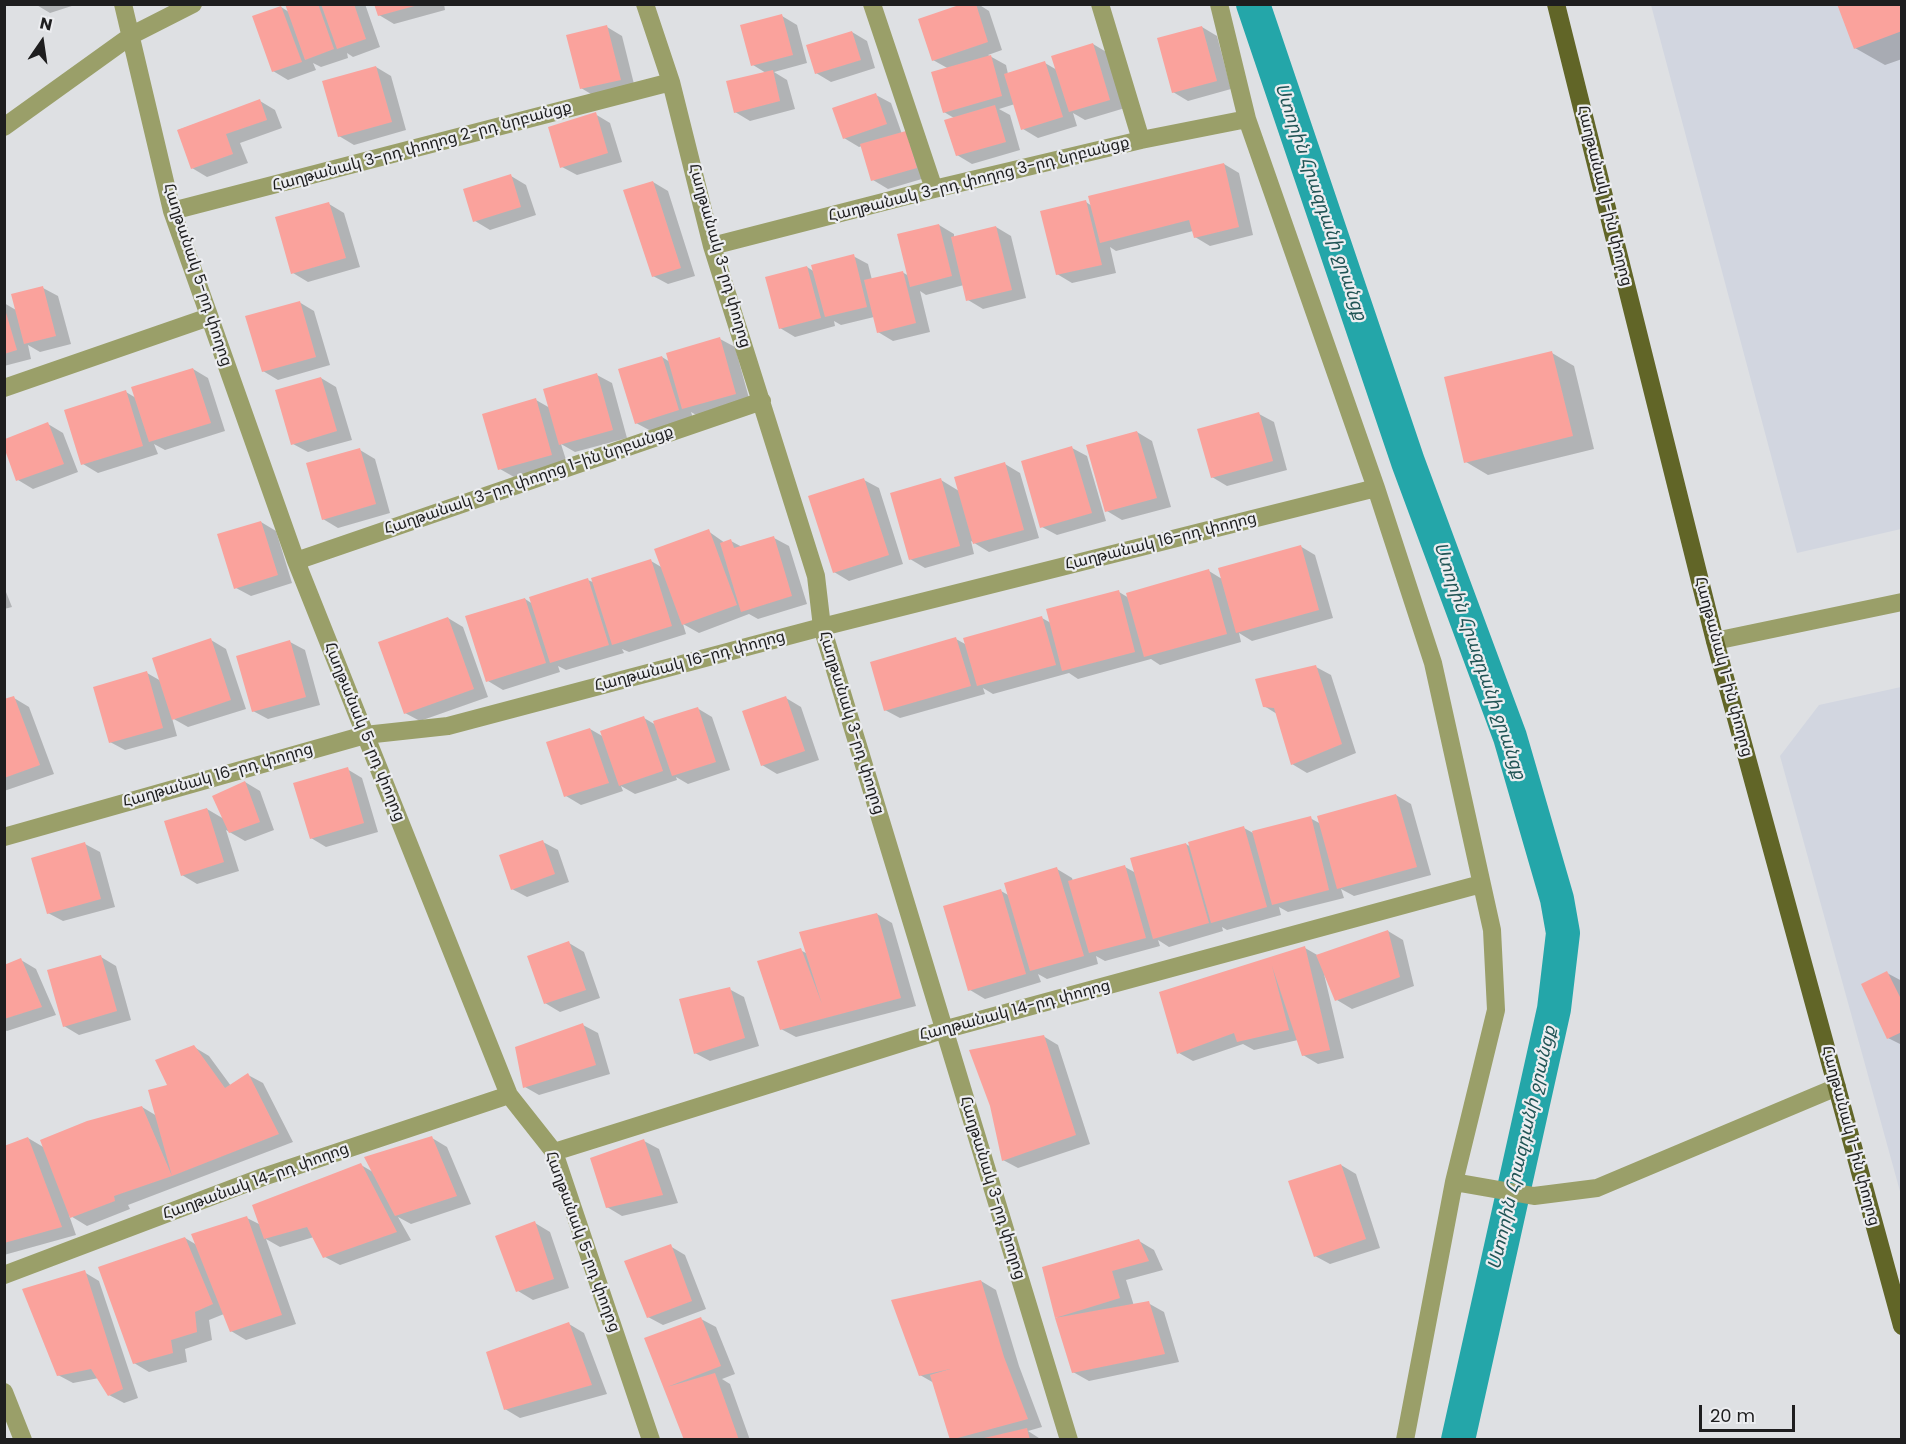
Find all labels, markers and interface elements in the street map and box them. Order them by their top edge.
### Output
text: N [38,11,55,37]
north arrow [12,12,72,72]
water label: Ստորին Հրազդանի ջրանցք [1269,81,1371,323]
street label: Հաղթանակ 3-րդ փողոց 2-րդ նրբանցք [270,98,574,196]
street label: Հաղթանակ 1-ին փողոց [1572,104,1636,288]
street label: Հաղթանակ 3-րդ փողոց 3-րդ նրբանցք [826,133,1132,227]
street label: Հաղթանակ 3-րդ փողոց [683,162,755,350]
street label: Հաղթանակ 5-րդ փողոց [158,181,236,369]
street label: Հաղթանակ 3-րդ փողոց 1-ին նրբանցք [382,422,676,540]
street label: Հաղթանակ 16-րդ փողոց [1063,509,1259,575]
water label: Ստորին Հրազդանի ջրանցք [1428,540,1530,782]
street label: Հաղթանակ 1-ին փողոց [1690,575,1756,759]
street label: Հաղթանակ 16-րդ փողոց [593,627,787,697]
street label: Հաղթանակ 3-րդ փողոց [814,629,888,817]
street label: Հաղթանակ 5-րդ փողոց [319,640,409,824]
street label: Հաղթանակ 16-րդ փողոց [121,740,315,812]
street label: Հաղթանակ 14-րդ փողոց [918,976,1112,1046]
water label: Ստորին Հրազդանի ջրանցք [1484,1024,1562,1272]
street label: Հաղթանակ 1-ին փողոց [1817,1044,1883,1228]
street label: Հաղթանակ 3-րդ փողոց [955,1094,1029,1282]
street label: Հաղթանակ 14-րդ փողոց [160,1139,352,1225]
street label: Հաղթանակ 5-րդ փողոց [540,1149,624,1335]
scale bar [1702,1393,1798,1431]
text: 20 m [1710,1403,1755,1428]

